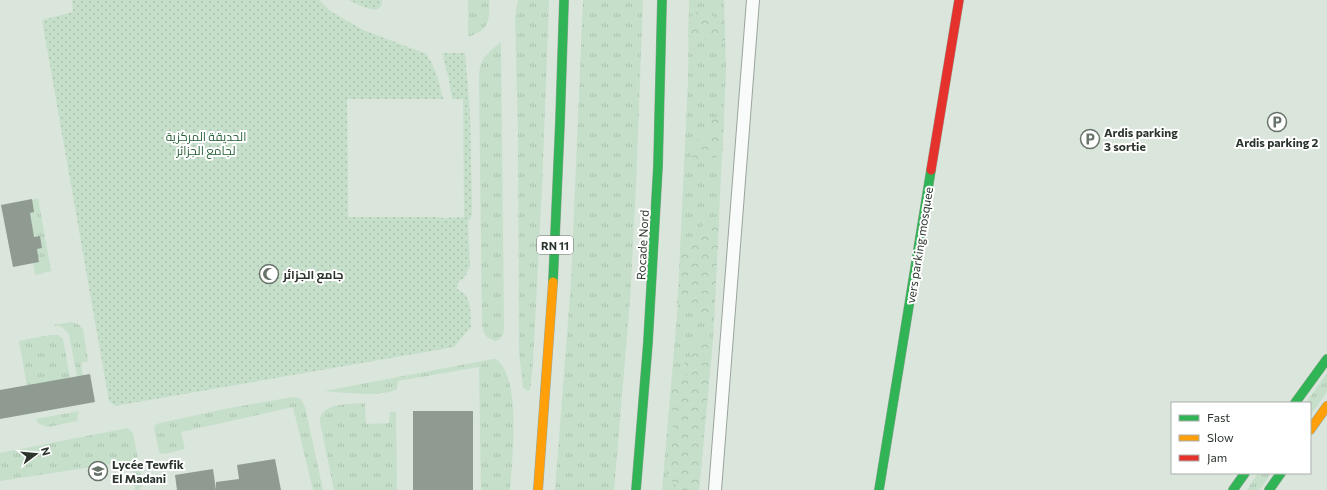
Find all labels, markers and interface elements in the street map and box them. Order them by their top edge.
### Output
parking icon: Ardis parking 2 [1266,111,1288,133]
place label: Ardis parking 3 sortie [1104,125,1178,153]
parking icon: Ardis parking 3 sortie [1079,128,1101,150]
park label: الحديقة المركزية لجامع الجزائر [166,129,246,159]
place label: Ardis parking 2 [1236,135,1319,149]
street label: vers parking mosquee [903,186,935,304]
street label: Rocade Nord [633,209,651,280]
road number: RN 11 [537,236,573,254]
mosque icon: جامع الجزائر [258,263,280,285]
place label: جامع الجزائر [282,267,343,284]
legend [1171,402,1311,474]
text: Fast [1207,410,1230,424]
text: Slow [1207,430,1234,444]
north arrow [16,434,56,474]
text: N [39,445,53,457]
text: Jam [1207,450,1227,465]
place label: Lycée Tewfik El Madani [112,457,184,485]
school or university icon: Lycée Tewfik El Madani [87,460,109,482]

